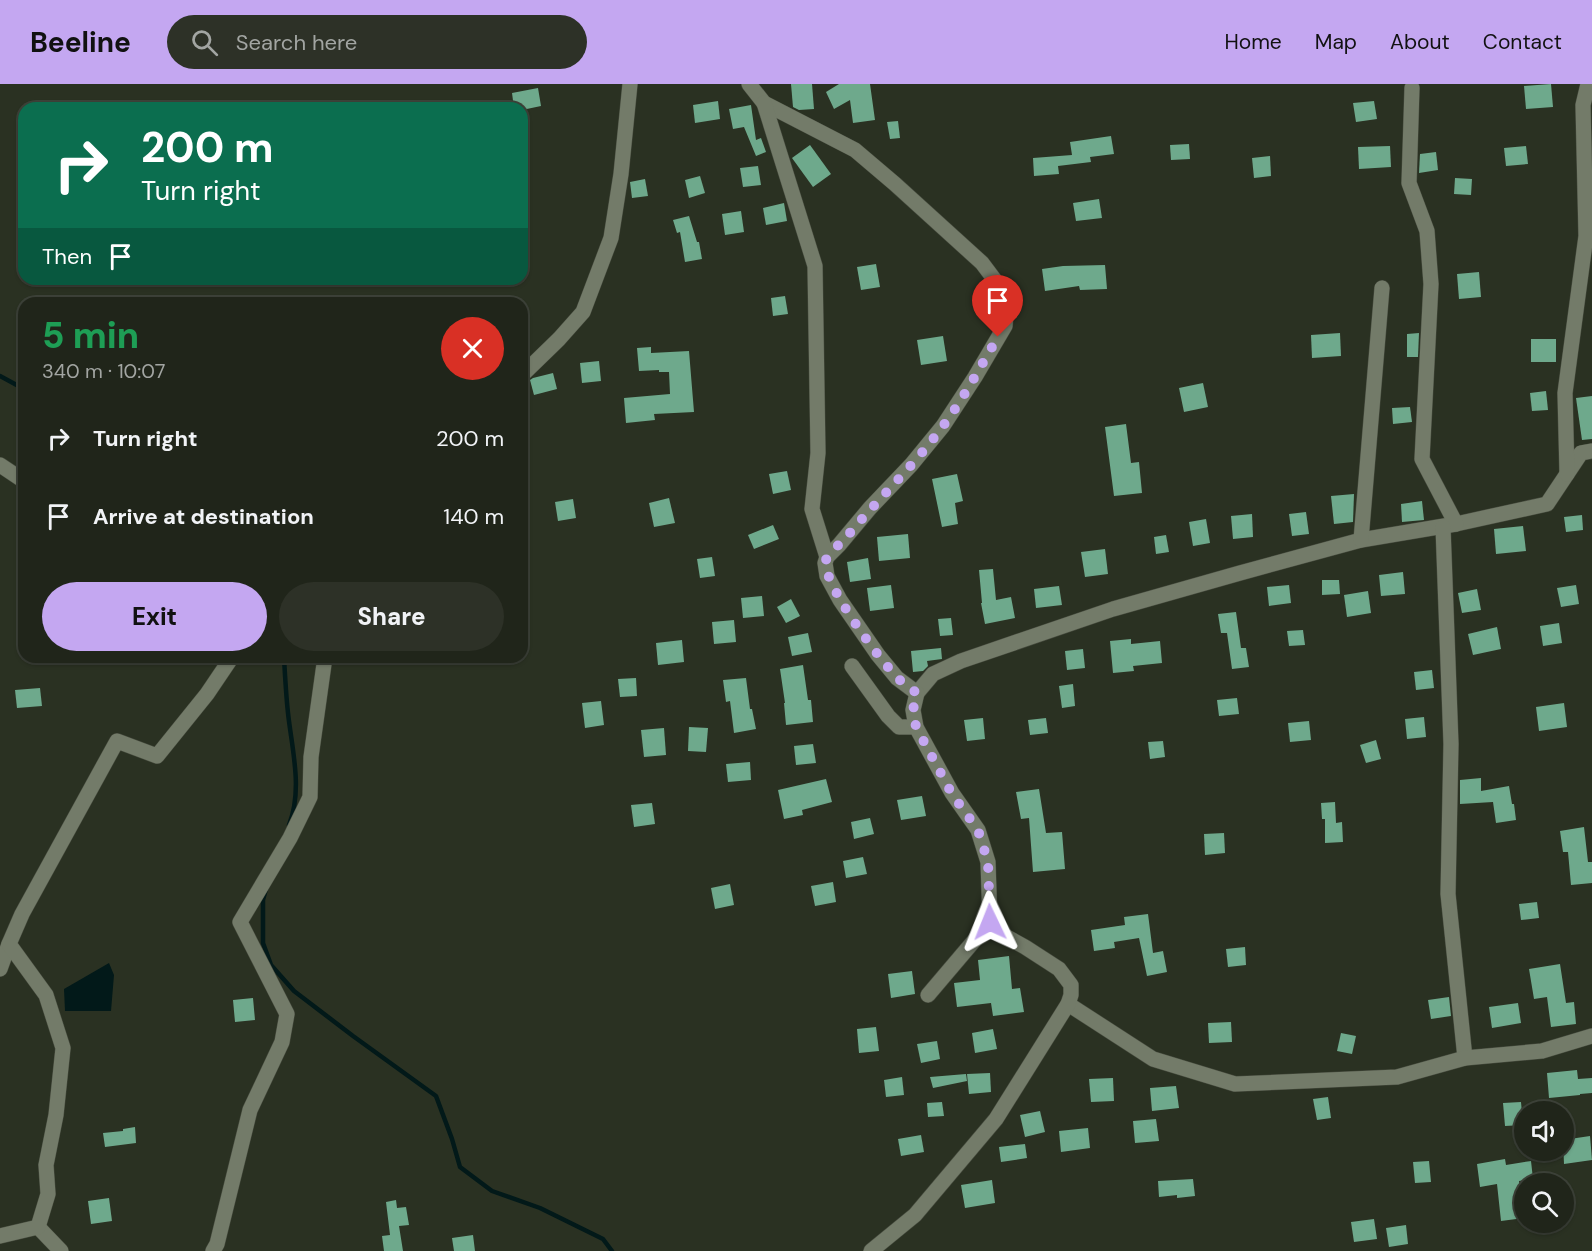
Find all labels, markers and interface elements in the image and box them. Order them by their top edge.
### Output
search box [167,15,587,69]
text: Beeline [30,24,131,61]
icon: search [188,26,221,59]
text: Search here [236,28,357,57]
text: Home [1224,28,1282,56]
text: Map [1315,28,1357,56]
text: About [1390,28,1450,56]
text: Contact [1483,28,1562,56]
text: 200 m [141,120,274,175]
icon: right [42,126,120,204]
text: Turn right [141,173,261,208]
icon: arrive [104,240,137,273]
text: Then [42,242,92,271]
pin [972,275,1023,337]
icon: arrive [981,284,1014,317]
text: 5 min [42,312,139,359]
button: close [441,317,504,380]
text: 340 m · 10:07 [42,358,165,384]
icon: right [42,422,75,455]
text: Turn right [93,424,198,453]
text: 200 m [436,424,504,453]
icon: arrive [42,500,75,533]
text: Arrive at destination [93,502,314,531]
text: 140 m [443,502,504,531]
button: Exit [42,582,267,651]
button: Share [279,582,504,651]
position arrow [958,890,1022,954]
map controls [1514,1101,1574,1233]
button: sound [1514,1101,1574,1161]
button: search [1514,1173,1574,1233]

